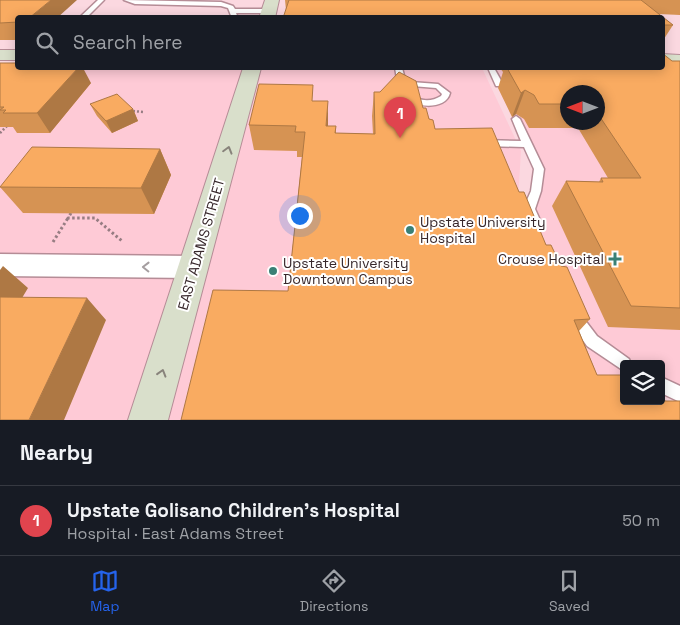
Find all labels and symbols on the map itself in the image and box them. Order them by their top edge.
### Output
north arrow [560,85,605,130]
pin: 1 [384,97,416,138]
one-way arrow [222,147,232,155]
street label: EAST ADAMS STREET [174,176,228,312]
your location [287,203,313,229]
place label: Upstate University Hospital [420,213,545,247]
marker: Upstate University Hospital [404,224,416,236]
place label: Crouse Hospital [498,250,604,268]
marker: Crouse Hospital [608,252,622,266]
place label: Upstate University Downtown Campus [283,254,413,288]
one-way arrow [141,262,149,272]
marker: Upstate University Downtown Campus [267,265,279,277]
one-way arrow [157,370,167,378]

